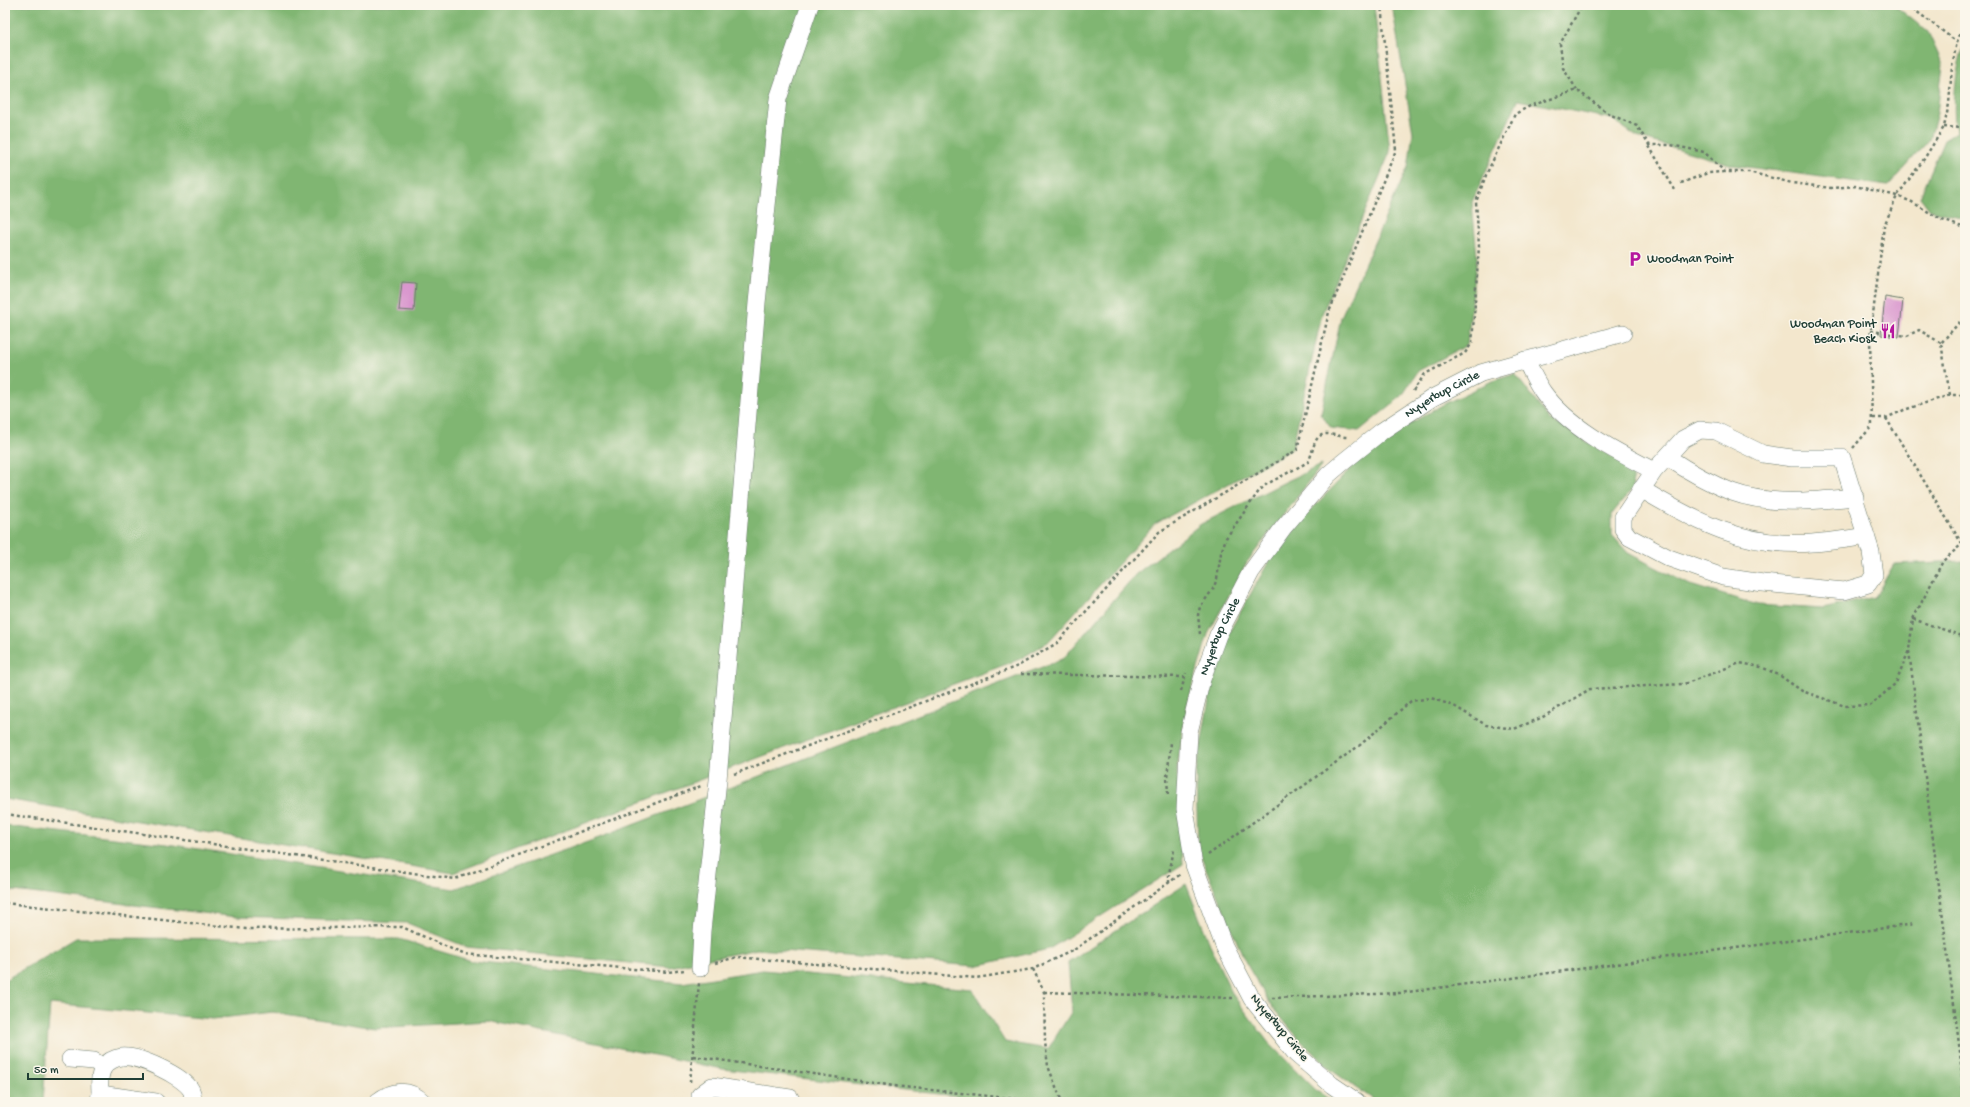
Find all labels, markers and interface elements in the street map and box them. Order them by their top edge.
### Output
parking icon: Woodman Point [1626,250,1644,268]
place label: Woodman Point [1647,252,1735,267]
place label: Woodman Point Beach Kiosk [1790,317,1878,347]
restaurant icon: Woodman Point Beach Kiosk [1879,322,1897,340]
street label: Nyyerbup Circle [1402,367,1482,421]
street label: Nyyerbup Circle [1196,595,1244,678]
street label: Nyyerbup Circle [1246,991,1312,1065]
scale bar [28,1055,143,1081]
text: 50 m [34,1064,59,1078]

